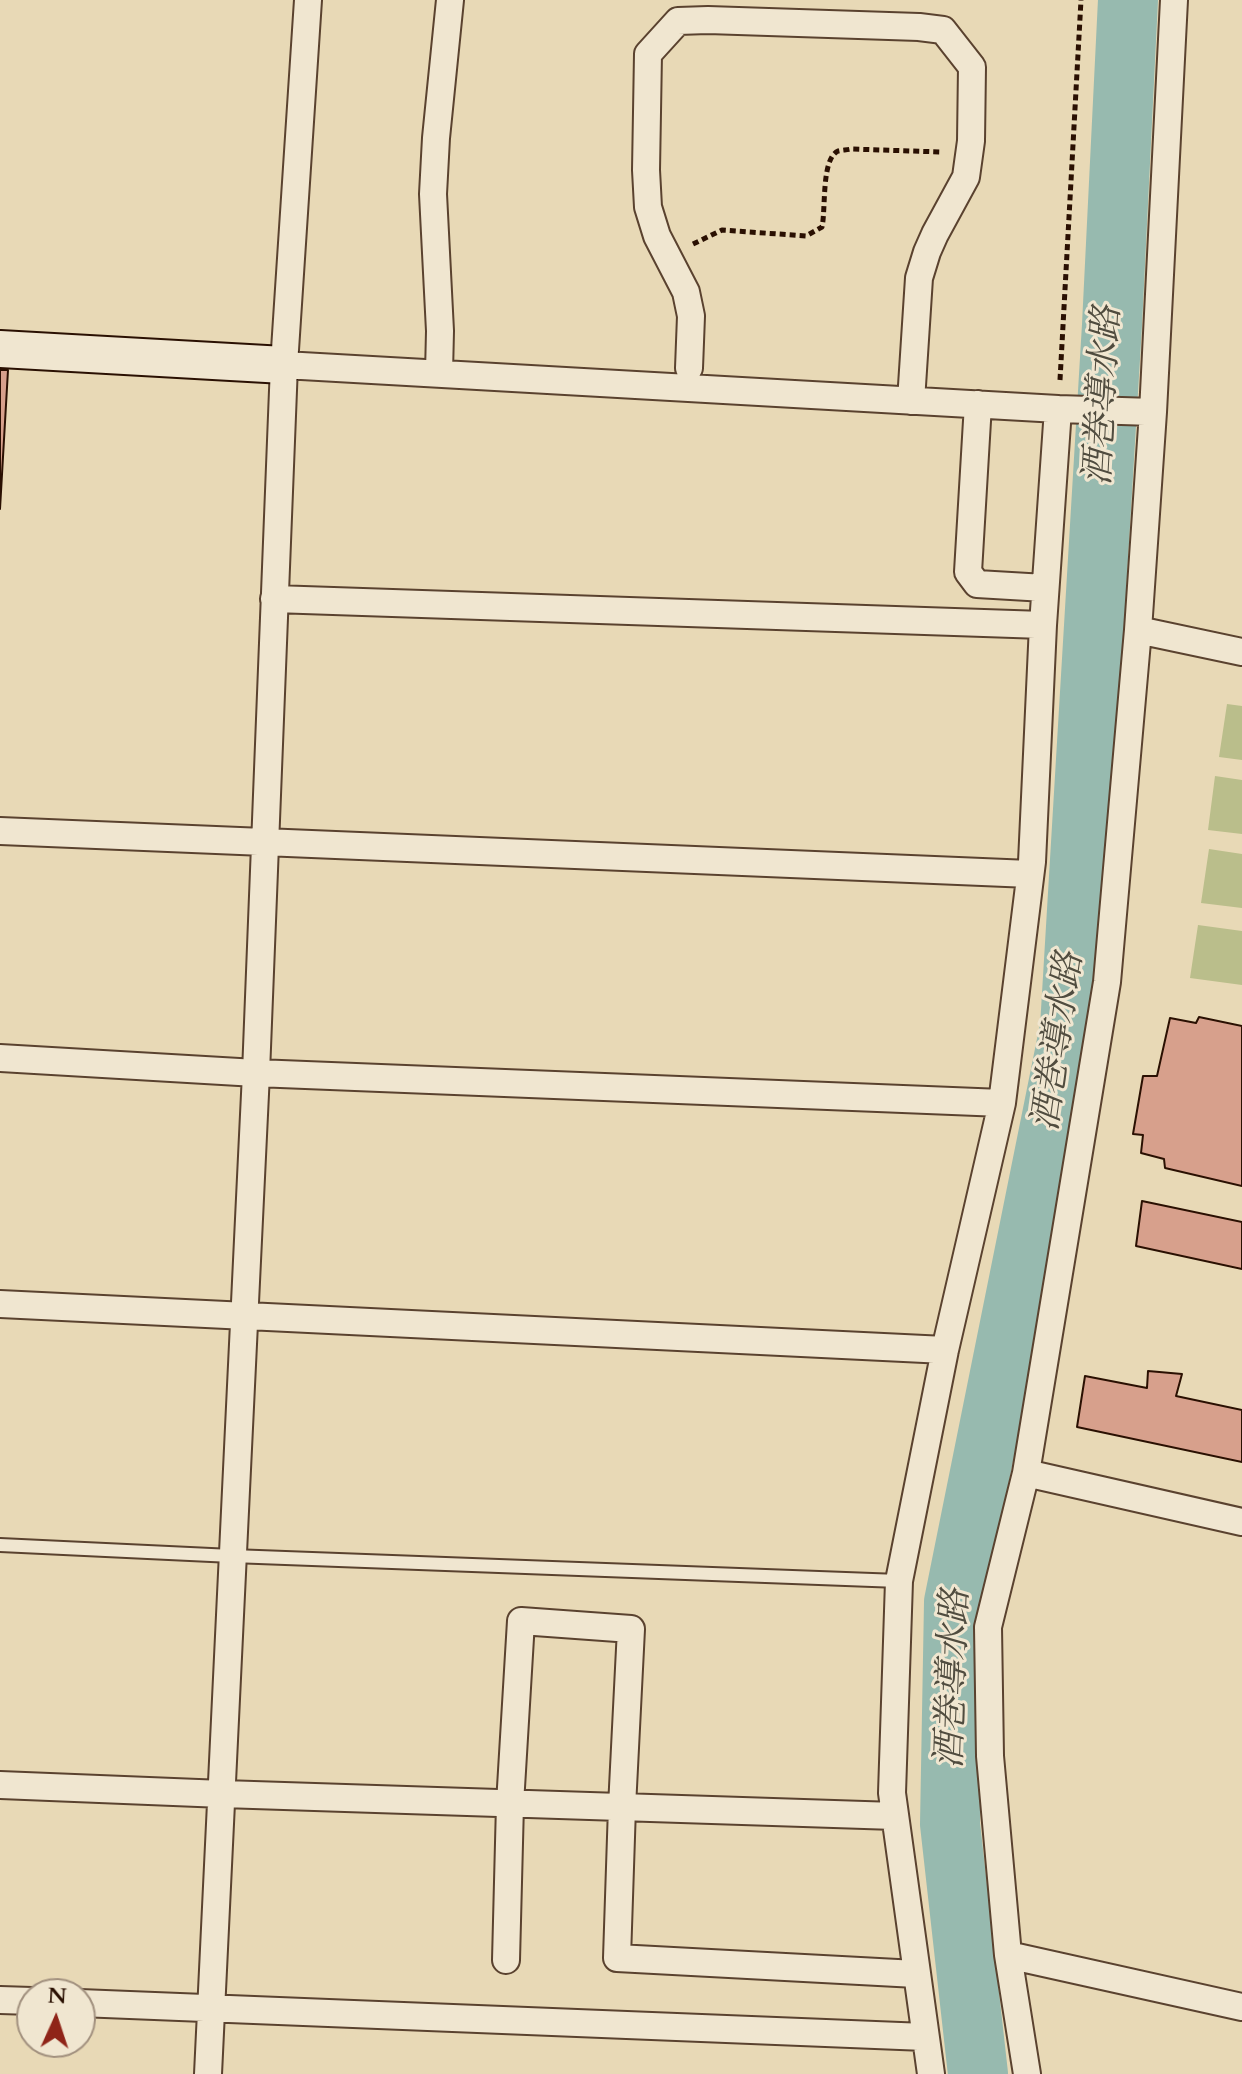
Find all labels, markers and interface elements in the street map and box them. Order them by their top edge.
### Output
water label: 酒巻導水路 [1079,305,1131,487]
water label: 酒巻導水路 [1026,950,1094,1134]
water label: 酒巻導水路 [930,1588,980,1770]
north arrow [16,1978,96,2058]
text: N [47,1981,67,2012]

